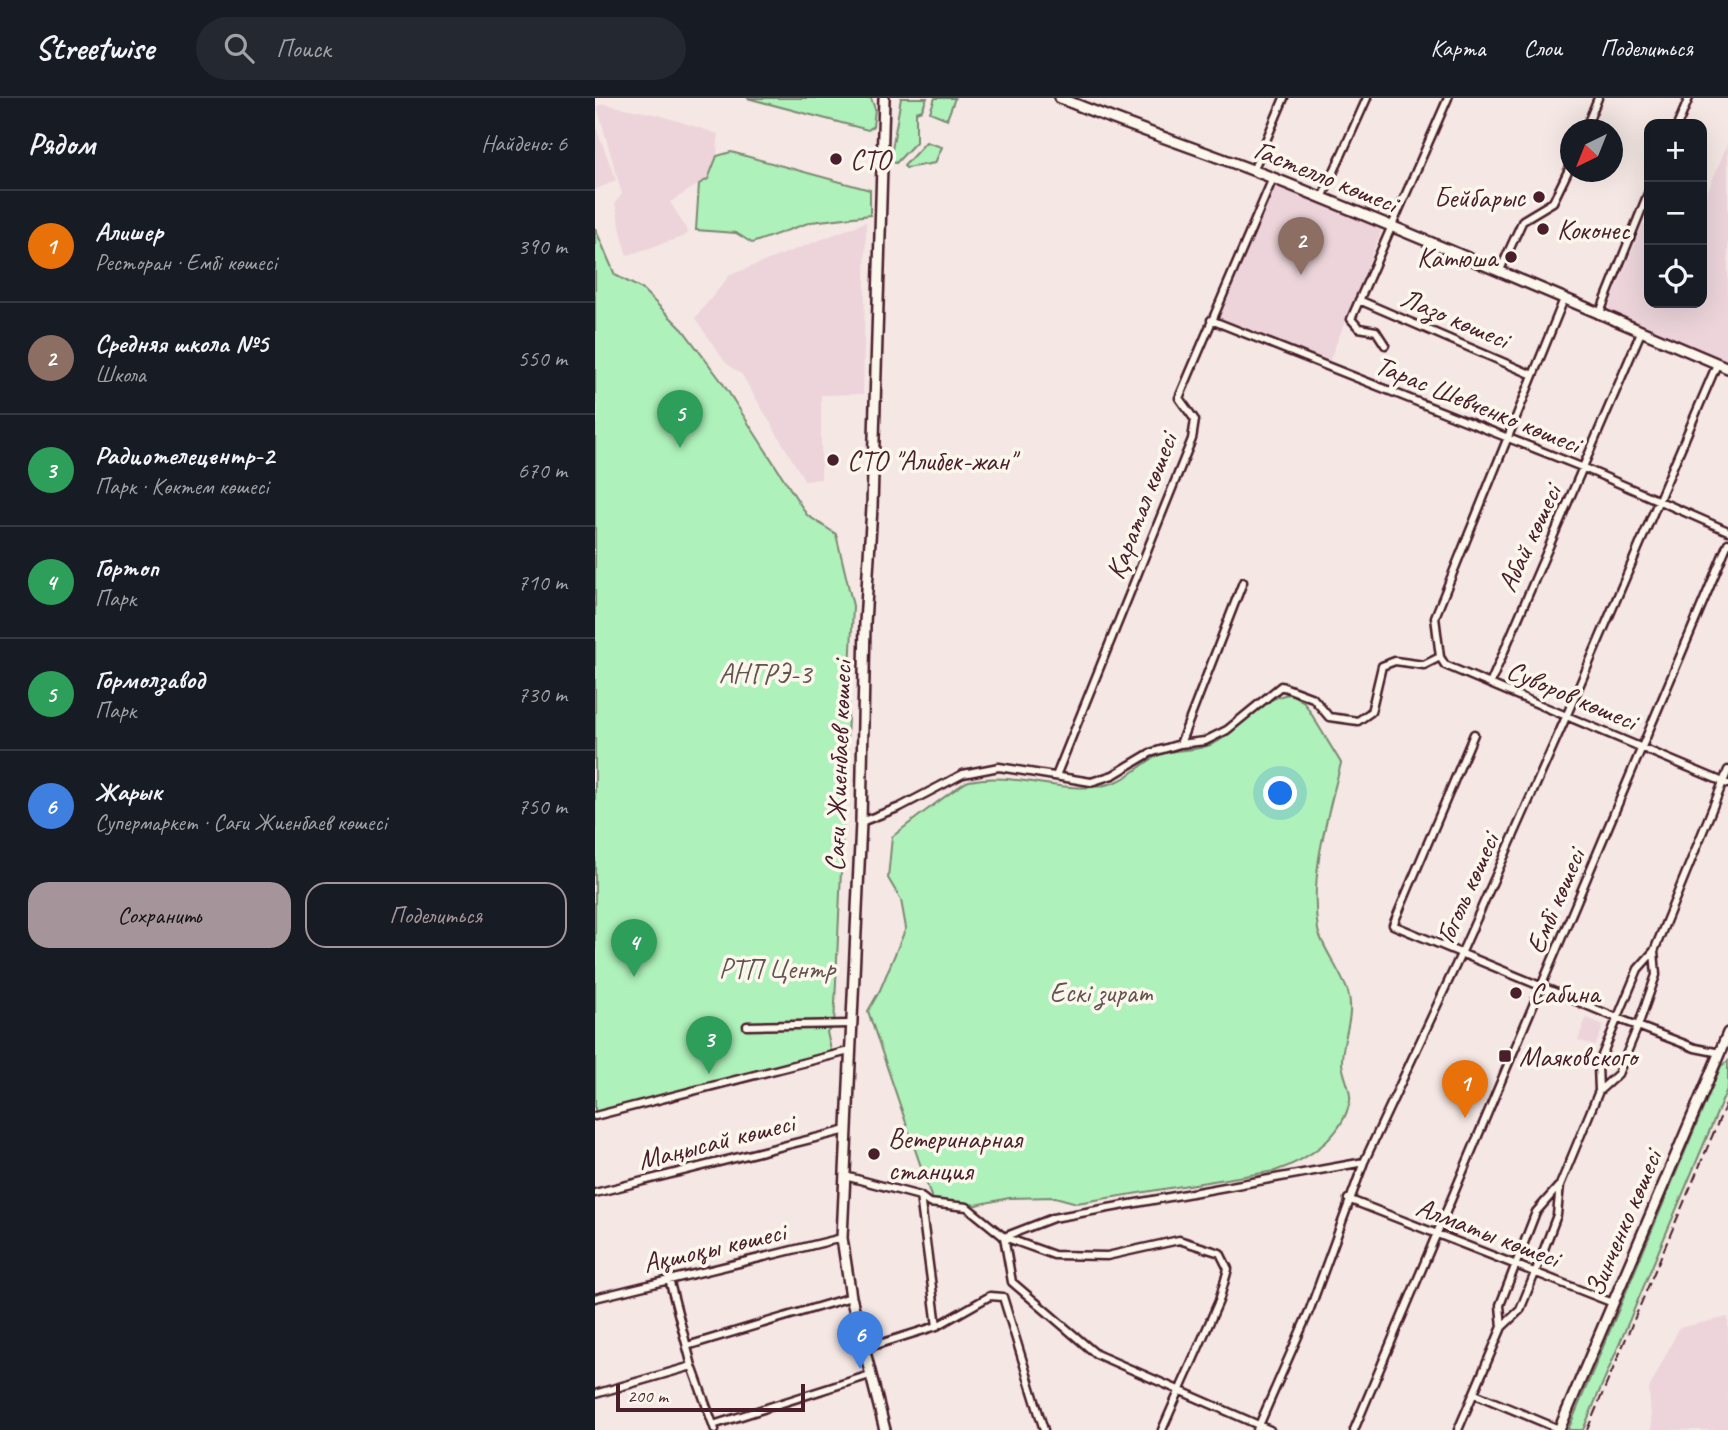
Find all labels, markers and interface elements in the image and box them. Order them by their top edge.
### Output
search box [196,17,686,80]
text: Streetwise [35,27,154,69]
icon: search [220,29,258,67]
text: Поиск [276,32,331,65]
text: Карта [1431,33,1485,63]
text: Слои [1523,33,1562,63]
text: Поделиться [1600,33,1693,63]
north arrow [1560,119,1623,182]
map controls [1644,119,1707,308]
button: + [1644,119,1707,182]
text: Рядом [28,125,95,163]
text: Найдено: 6 [481,129,567,158]
street label: Гастелло көшесі [1249,131,1406,222]
place label: СТО [850,142,893,177]
marker: СТО [828,151,844,167]
place label: Бейбарыс [1434,180,1527,215]
button: − [1644,182,1707,245]
marker: Бейбарыс [1531,189,1547,205]
place label: Коконес [1557,212,1631,247]
text: Алишер [95,215,163,248]
pin: 2 [1278,217,1324,275]
marker: Коконес [1535,221,1551,237]
text: 1 [46,232,56,261]
text: 390 m [518,232,567,261]
place label: Катюша [1417,240,1500,275]
button: locate [1644,245,1707,308]
text: Ресторан · Ембі көшесі [95,248,277,277]
marker: Катюша [1503,249,1519,265]
street label: Лазо көшесі [1395,280,1518,359]
text: Средняя школа №5 [95,327,268,360]
text: 2 [46,344,56,373]
text: 550 m [518,344,567,373]
street label: Тарас Шевченко көшесі [1370,347,1589,463]
text: Школа [95,360,146,389]
pin: 5 [657,390,703,448]
street label: Қаратал көшесі [1097,425,1186,584]
text: Радиотелецентр-2 [95,439,274,472]
place label: СТО "Алибек-жан" [847,443,1021,478]
marker: СТО "Алибек-жан" [825,452,841,468]
text: 3 [46,456,56,485]
text: 670 m [518,456,567,485]
text: Парк · Көктем көшесі [95,472,269,501]
street label: Абай көшесі [1489,475,1571,597]
text: Гортоп [95,551,159,584]
text: 4 [46,568,56,597]
text: 710 m [518,568,567,597]
text: Парк [95,584,136,613]
street label: Суворов көшесі [1502,652,1646,740]
park label: АНГРЭ-3 [719,656,814,691]
street label: Сағи Жиенбаев көшесі [817,656,859,872]
text: Гормолзавод [95,663,205,696]
text: 5 [46,680,56,709]
text: 730 m [518,680,567,709]
text: Парк [95,696,136,725]
text: Жарык [95,775,162,808]
your location [1263,776,1297,810]
text: 6 [46,792,56,821]
text: 750 m [518,792,567,821]
text: Супермаркет · Сағи Жиенбаев көшесі [95,808,387,837]
street label: Гоголь көшесі [1427,824,1508,949]
street label: Ембі көшесі [1517,840,1594,959]
button: Сохранить [28,882,291,948]
button: Поделиться [305,882,567,948]
pin: 4 [611,919,657,977]
park label: РТП Центр [719,951,838,986]
park label: Ескі зират [1049,975,1154,1011]
place label: Сабина [1530,976,1602,1011]
marker: Сабина [1508,985,1524,1001]
pin: 3 [686,1016,732,1074]
place label: Маяковского [1519,1039,1640,1074]
marker: Маяковского [1497,1048,1513,1064]
pin: 1 [1442,1060,1488,1118]
street label: Маңысай көшесі [634,1104,801,1177]
place label: Ветеринарная станция [888,1121,1024,1188]
street label: Зинченко көшесі [1577,1141,1671,1301]
marker: Ветеринарная станция [866,1146,882,1162]
street label: Алматы көшесі [1411,1189,1568,1277]
street label: Ақшоқы көшесі [639,1213,792,1280]
pin: 6 [837,1311,883,1369]
scale bar [616,1381,805,1413]
text: 200 m [627,1384,668,1408]

